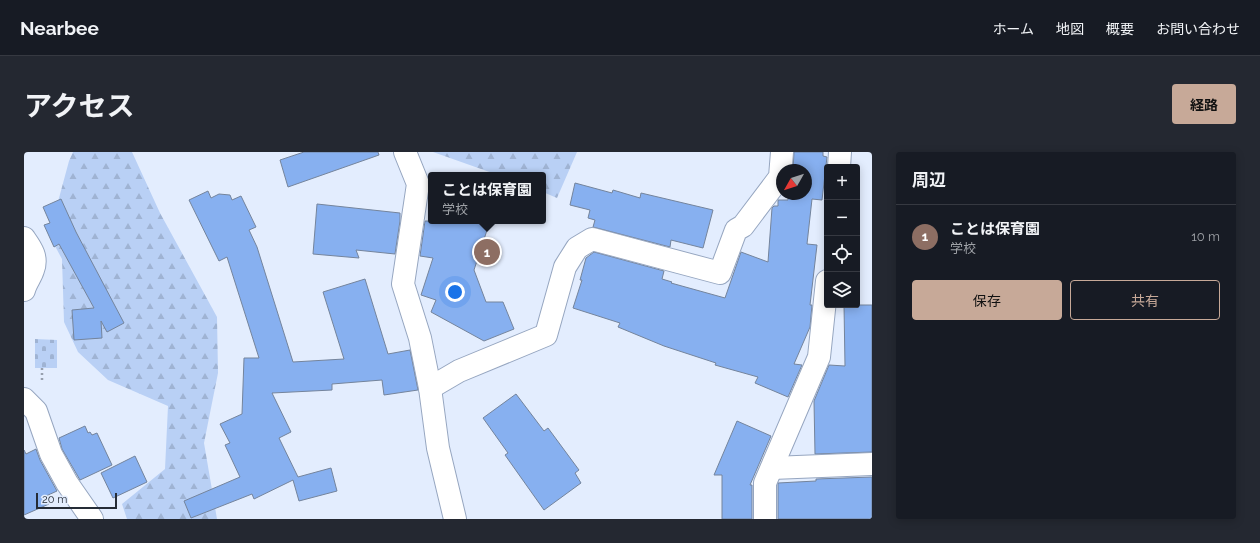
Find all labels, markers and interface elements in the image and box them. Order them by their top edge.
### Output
text: Nearbee [20,17,99,39]
text: ホーム [992,21,1034,37]
text: 地図 [1056,21,1084,37]
text: 概要 [1106,21,1134,37]
text: お問い合わせ [1156,21,1240,37]
button: 経路 [1172,84,1236,124]
text: アクセス [24,90,135,123]
north arrow [776,164,812,200]
map controls [824,164,860,308]
button: + [824,164,860,200]
text: 周辺 [912,170,946,190]
popup [428,172,546,224]
text: ことは保育園 [442,181,532,199]
button: − [824,200,860,236]
text: 学校 [442,202,468,217]
text: ことは保育園 [950,220,1040,238]
text: 1 [922,229,928,244]
text: 10 m [1191,229,1220,244]
button: locate [824,236,860,272]
pin: 1 [474,237,500,267]
text: 学校 [950,241,976,256]
button: layers [824,272,860,308]
button: 保存 [912,280,1062,320]
button: 共有 [1070,280,1220,320]
your location [445,282,465,302]
scale bar [36,491,117,510]
text: 20 m [42,493,67,506]

